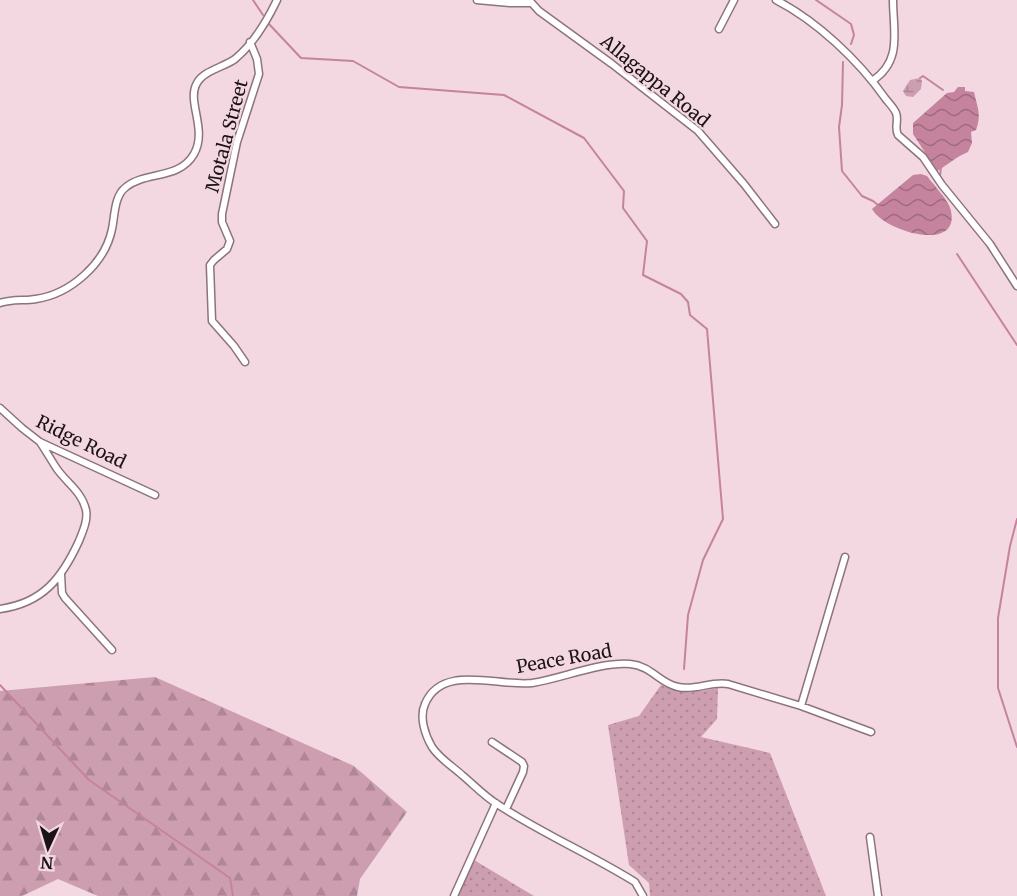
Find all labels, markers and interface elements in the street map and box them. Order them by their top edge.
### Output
street label: Allagappa Road [595,29,715,132]
street label: Motala Street [200,77,253,195]
street label: Ridge Road [32,410,130,473]
street label: Peace Road [514,639,614,678]
north arrow [18,818,78,878]
text: N [40,853,54,873]

